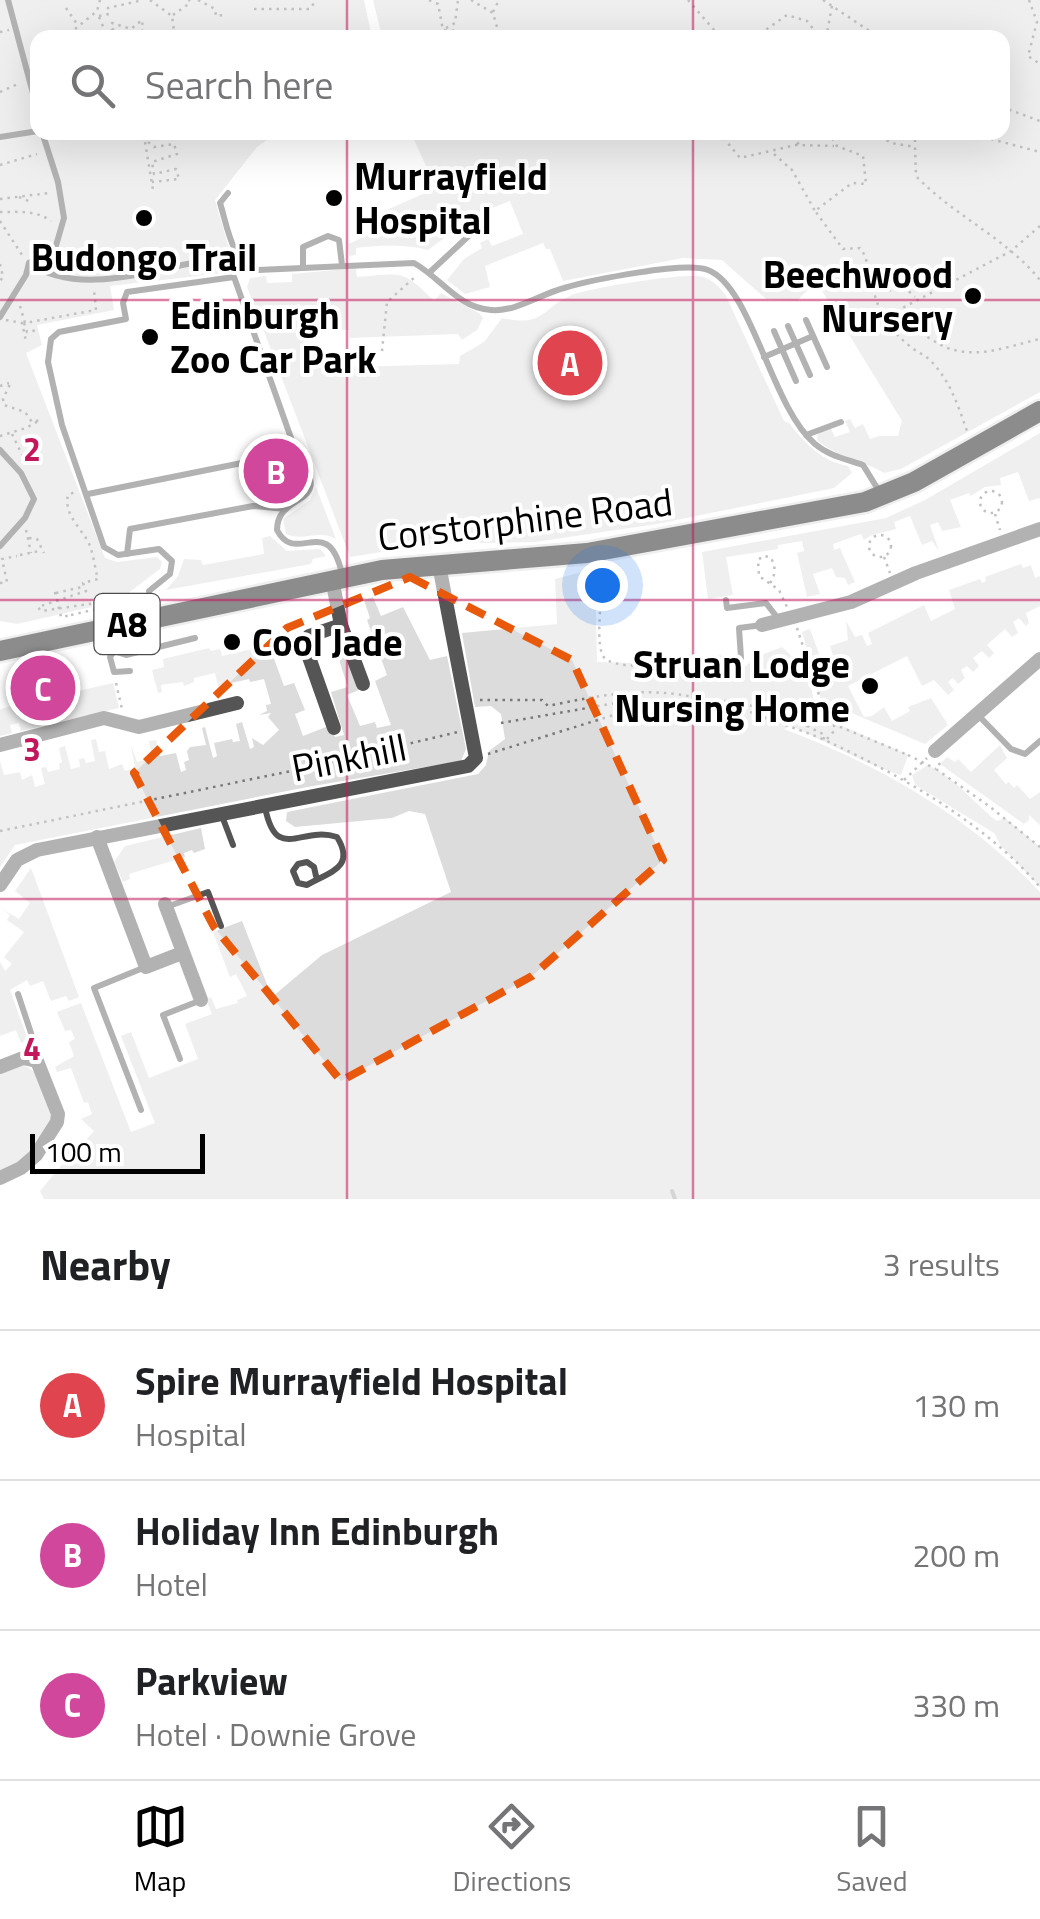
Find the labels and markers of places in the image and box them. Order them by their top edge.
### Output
place label: Murrayfield Hospital [354,147,548,249]
marker: Murrayfield Hospital [323,187,345,209]
marker: Budongo Trail [133,207,155,229]
place label: Budongo Trail [31,228,257,286]
place label: Beechwood Nursery [763,245,953,347]
marker: Beechwood Nursery [962,285,984,307]
place label: Edinburgh Zoo Car Park [170,286,377,388]
marker: Edinburgh Zoo Car Park [139,326,161,348]
pin: A [538,326,602,400]
pin: B [244,434,308,508]
place label: Cool Jade [252,613,403,671]
marker: Cool Jade [221,631,243,653]
place label: Struan Lodge Nursing Home [614,635,850,737]
pin: C [10,650,76,726]
marker: Struan Lodge Nursing Home [859,675,881,697]

